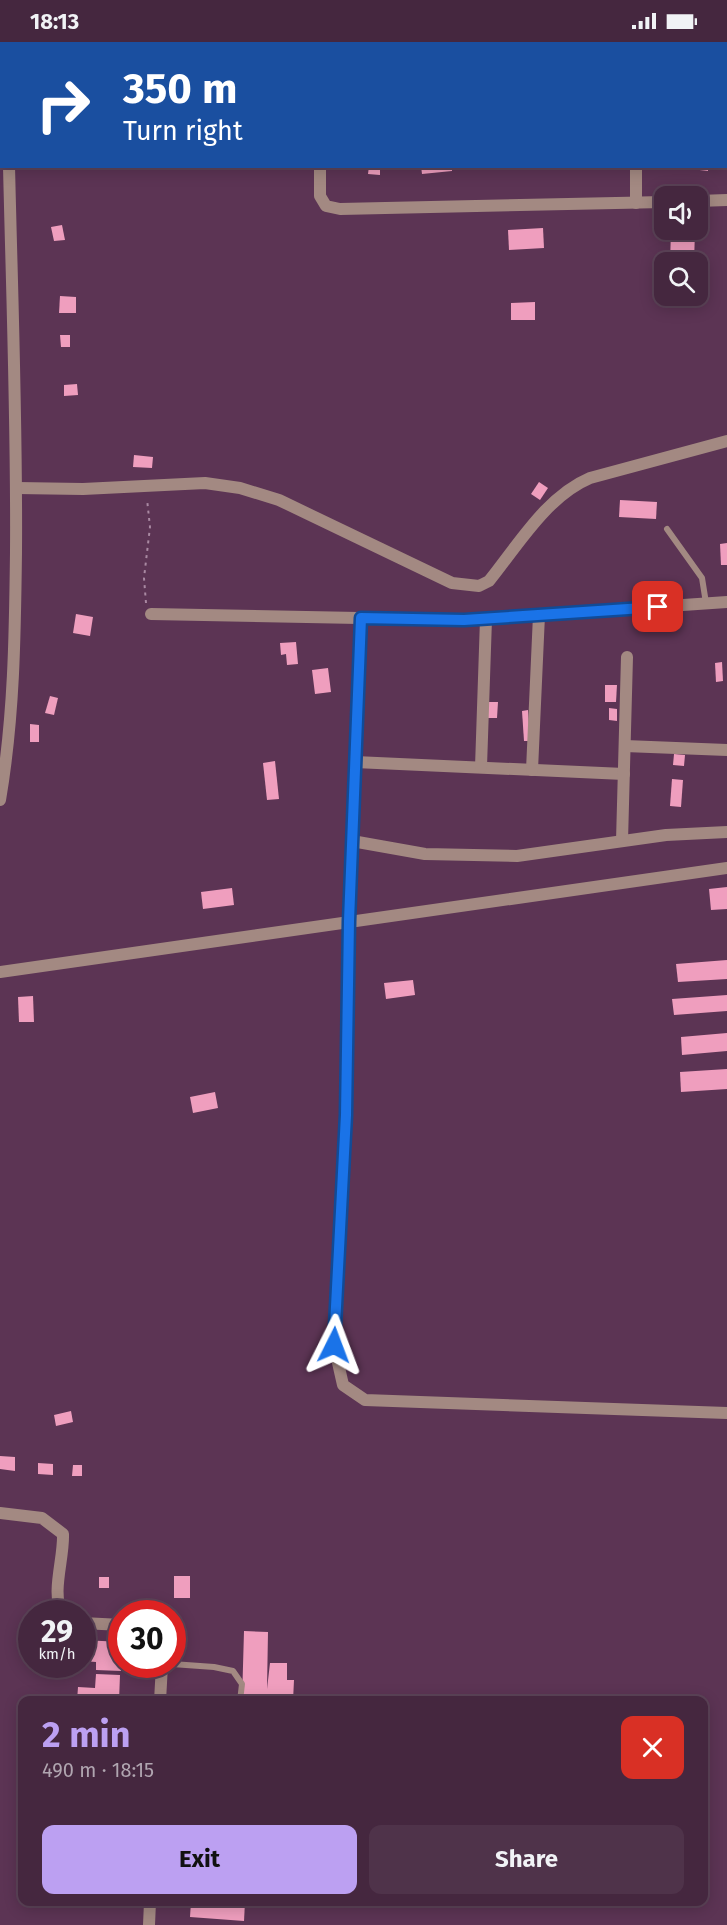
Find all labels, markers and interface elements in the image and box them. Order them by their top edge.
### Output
text: 18:13 [30,8,79,35]
text: 350 m [123,64,237,114]
icon: right [24,66,102,144]
text: Turn right [123,115,243,147]
map controls [654,186,708,306]
button: sound [654,186,708,240]
button: search [654,252,708,306]
pin [632,581,683,632]
icon: arrive [641,590,674,623]
position arrow [302,1313,366,1377]
speed limit sign: 30 [108,1600,186,1678]
text: 29 [41,1614,73,1650]
text: km/h [38,1645,76,1663]
text: 2 min [42,1713,131,1757]
button: close [621,1716,684,1779]
text: 490 m · 18:15 [42,1758,154,1782]
button: Exit [42,1825,357,1894]
button: Share [369,1825,684,1894]

